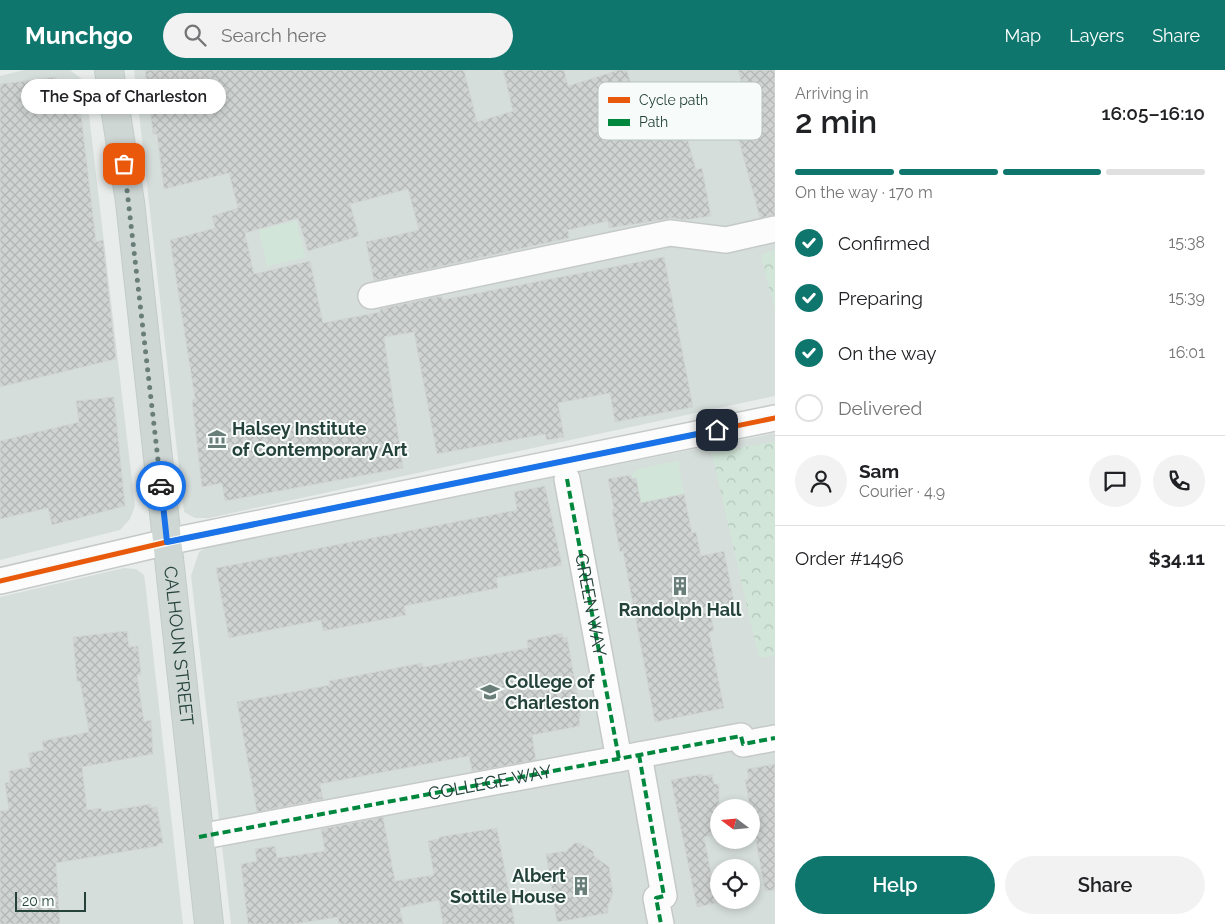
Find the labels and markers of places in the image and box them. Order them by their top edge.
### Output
callout: The Spa of Charleston [22,79,226,114]
pin [103,143,145,185]
pin [696,409,738,451]
place label: Halsey Institute of Contemporary Art [232,418,408,460]
museum icon: Halsey Institute of Contemporary Art [206,428,228,450]
building icon: Randolph Hall [669,575,691,597]
place label: Randolph Hall [619,599,742,620]
place label: College of Charleston [505,671,599,713]
school or university icon: College of Charleston [479,681,501,703]
place label: Albert Sottile House [450,865,566,907]
building icon: Albert Sottile House [570,875,592,897]

